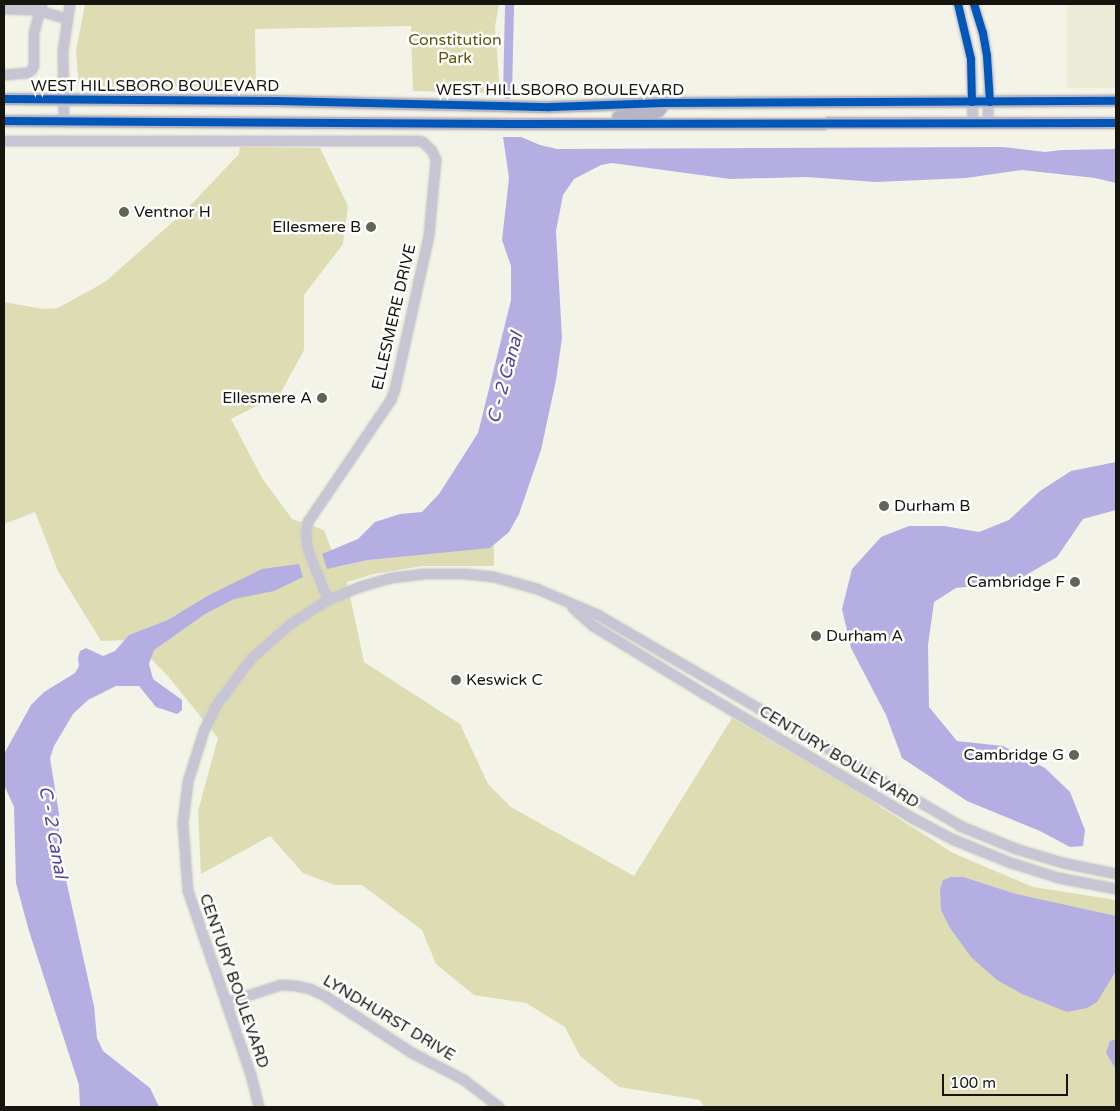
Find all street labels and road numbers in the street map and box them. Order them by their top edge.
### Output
street label: WEST HILLSBORO BOULEVARD [31,76,279,96]
street label: WEST HILLSBORO BOULEVARD [436,80,684,100]
street label: ELLESMERE DRIVE [368,242,420,392]
street label: CENTURY BOULEVARD [756,702,922,812]
street label: CENTURY BOULEVARD [195,891,273,1071]
street label: LYNDHURST DRIVE [319,971,459,1065]

